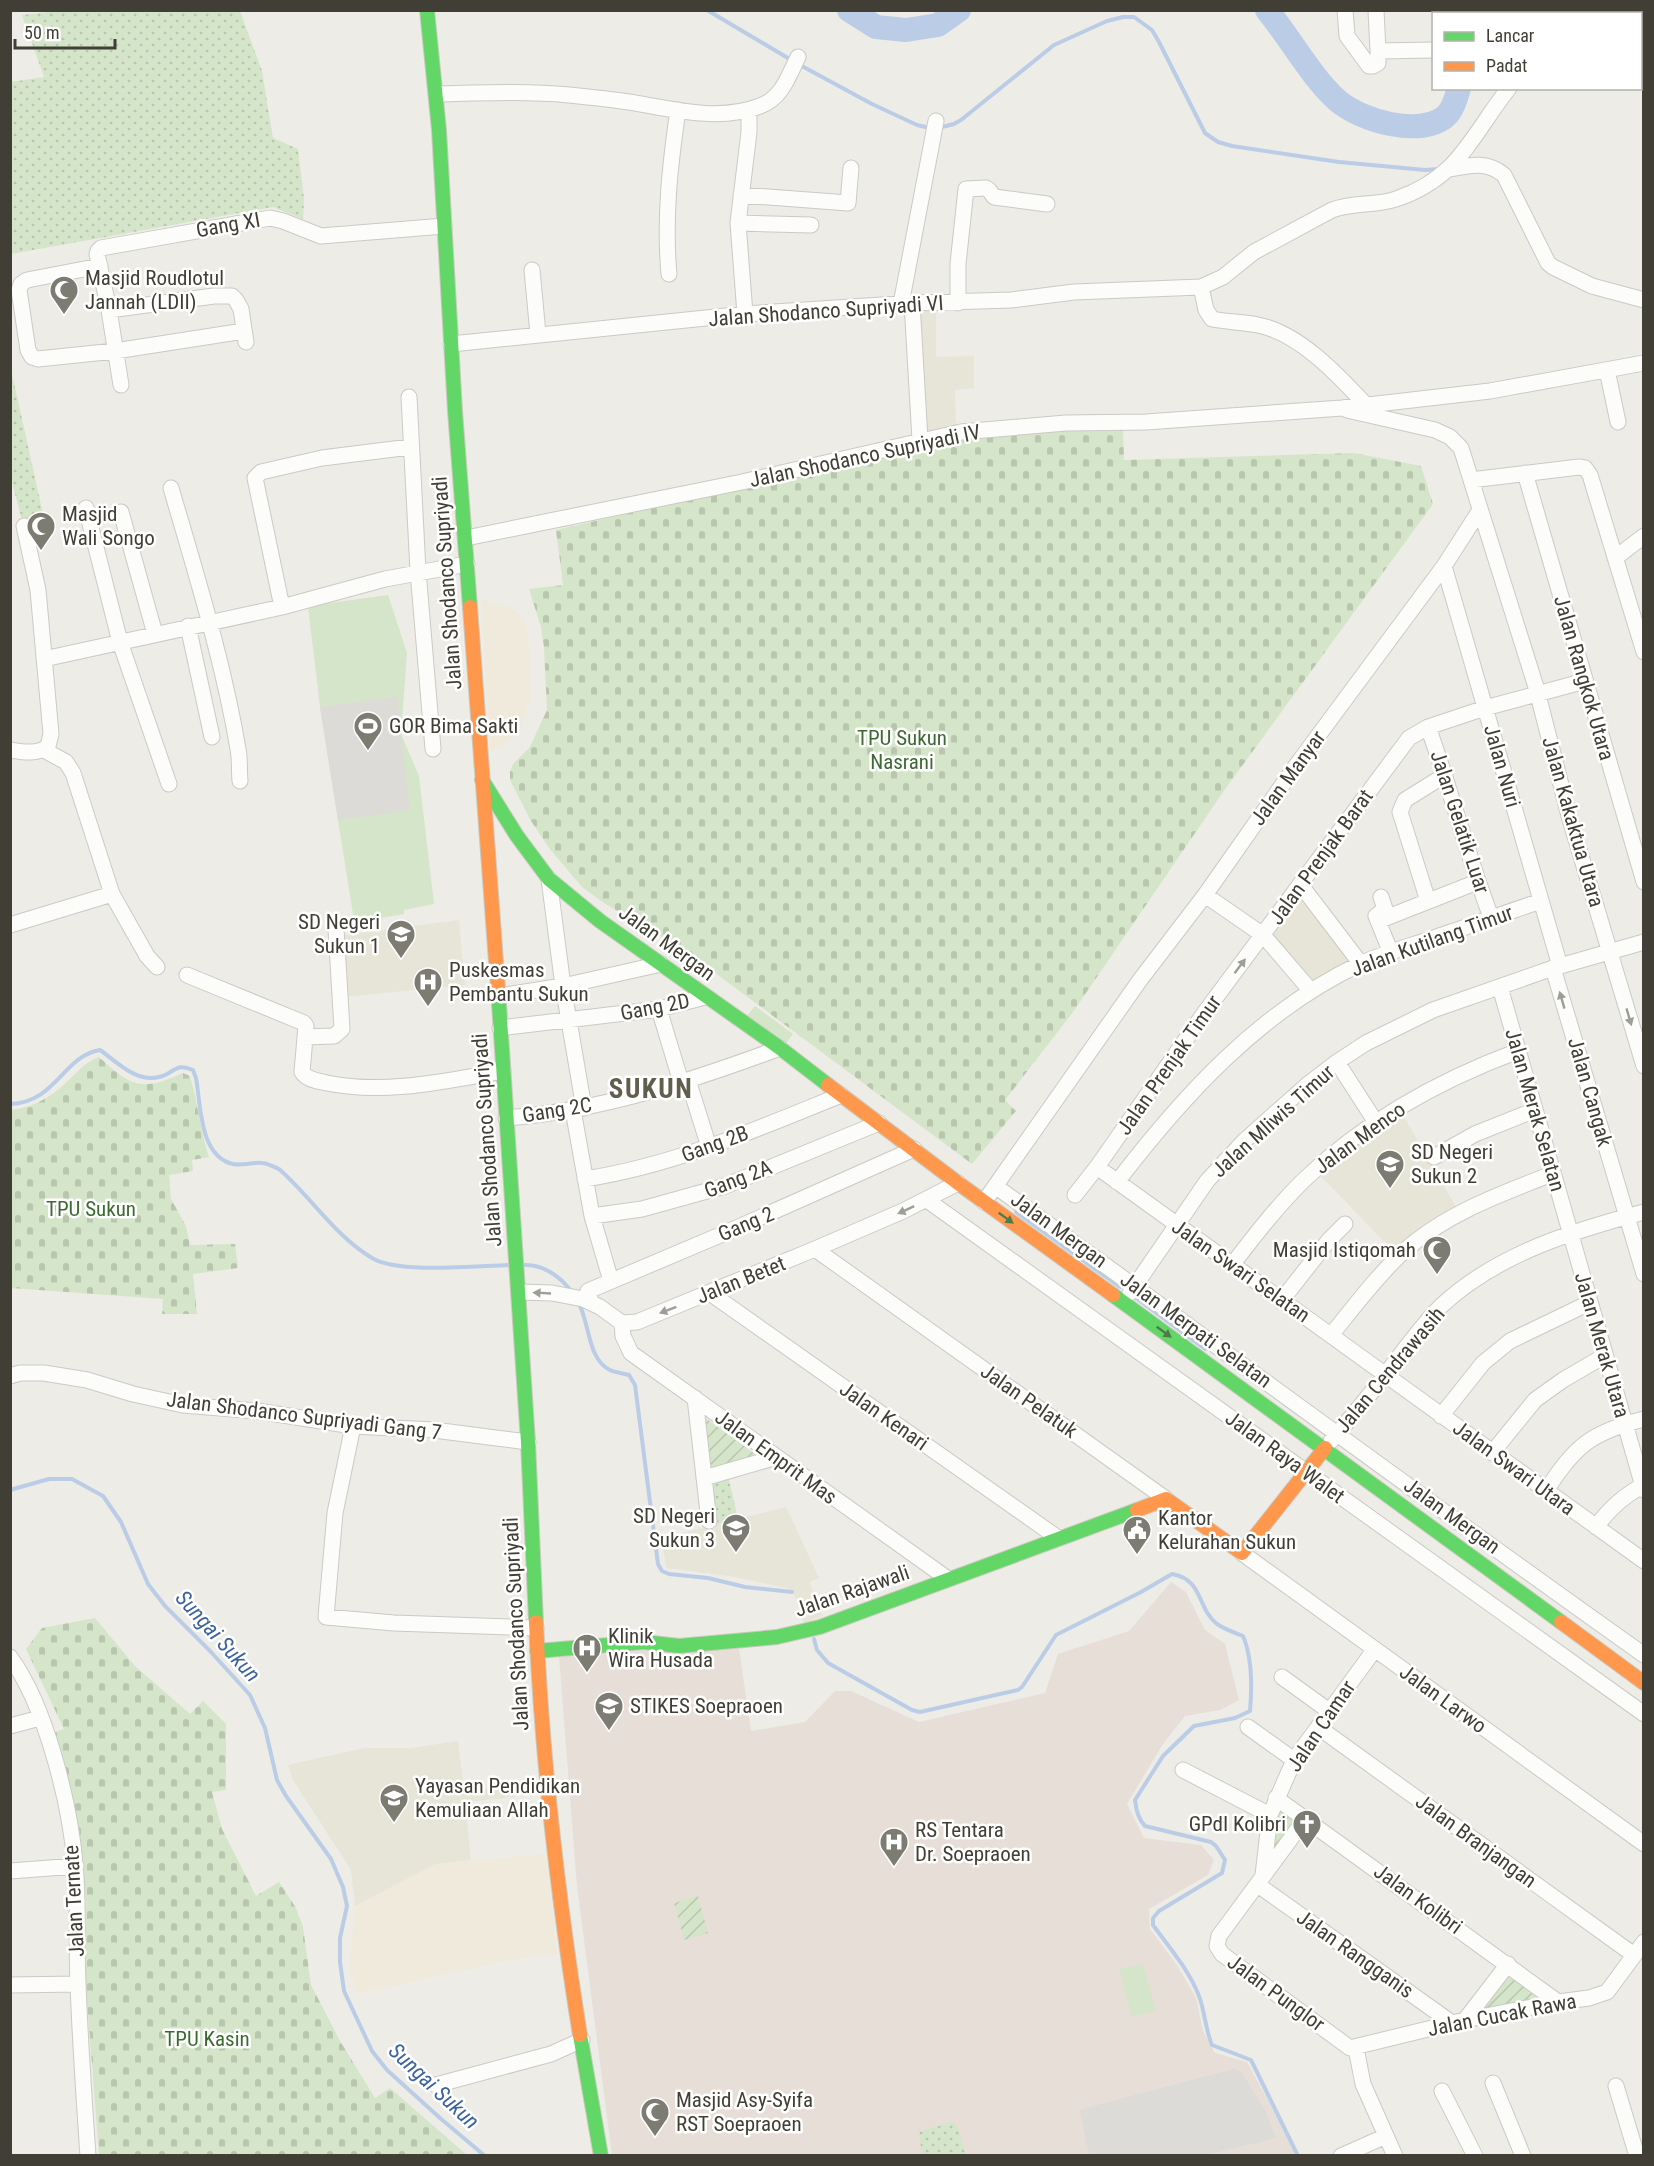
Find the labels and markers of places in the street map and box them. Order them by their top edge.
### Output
place label: Masjid Roudlotul Jannah (LDII) [85,266,224,314]
mosque icon: Masjid Roudlotul Jannah (LDII) [48,274,80,316]
place label: Masjid Wali Songo [62,502,155,550]
mosque icon: Masjid Wali Songo [25,510,57,552]
sports icon: GOR Bima Sakti [352,710,384,752]
place label: GOR Bima Sakti [389,714,518,738]
place label: SD Negeri Sukun 1 [298,910,380,958]
school or university icon: SD Negeri Sukun 1 [385,918,417,960]
place label: Puskesmas Pembantu Sukun [449,958,589,1006]
hospital icon: Puskesmas Pembantu Sukun [412,966,444,1008]
place label: SD Negeri Sukun 2 [1411,1140,1493,1188]
school or university icon: SD Negeri Sukun 2 [1374,1148,1406,1190]
mosque icon: Masjid Istiqomah [1421,1234,1453,1276]
place label: Masjid Istiqomah [1273,1238,1416,1262]
place label: SD Negeri Sukun 3 [633,1504,715,1552]
place label: Kantor Kelurahan Sukun [1158,1506,1296,1554]
school or university icon: SD Negeri Sukun 3 [720,1512,752,1554]
public building icon: Kantor Kelurahan Sukun [1121,1514,1153,1556]
place label: Klinik Wira Husada [608,1624,713,1672]
hospital icon: Klinik Wira Husada [571,1632,603,1674]
school or university icon: STIKES Soepraoen [593,1690,625,1732]
place label: STIKES Soepraoen [630,1694,783,1718]
place label: Yayasan Pendidikan Kemuliaan Allah [415,1774,580,1822]
school or university icon: Yayasan Pendidikan Kemuliaan Allah [378,1782,410,1824]
church icon: GPdI Kolibri [1291,1808,1323,1850]
place label: GPdI Kolibri [1189,1812,1286,1836]
place label: RS Tentara Dr. Soepraoen [915,1818,1031,1866]
hospital icon: RS Tentara Dr. Soepraoen [878,1826,910,1868]
place label: Masjid Asy-Syifa RST Soepraoen [676,2088,813,2136]
mosque icon: Masjid Asy-Syifa RST Soepraoen [639,2096,671,2138]

